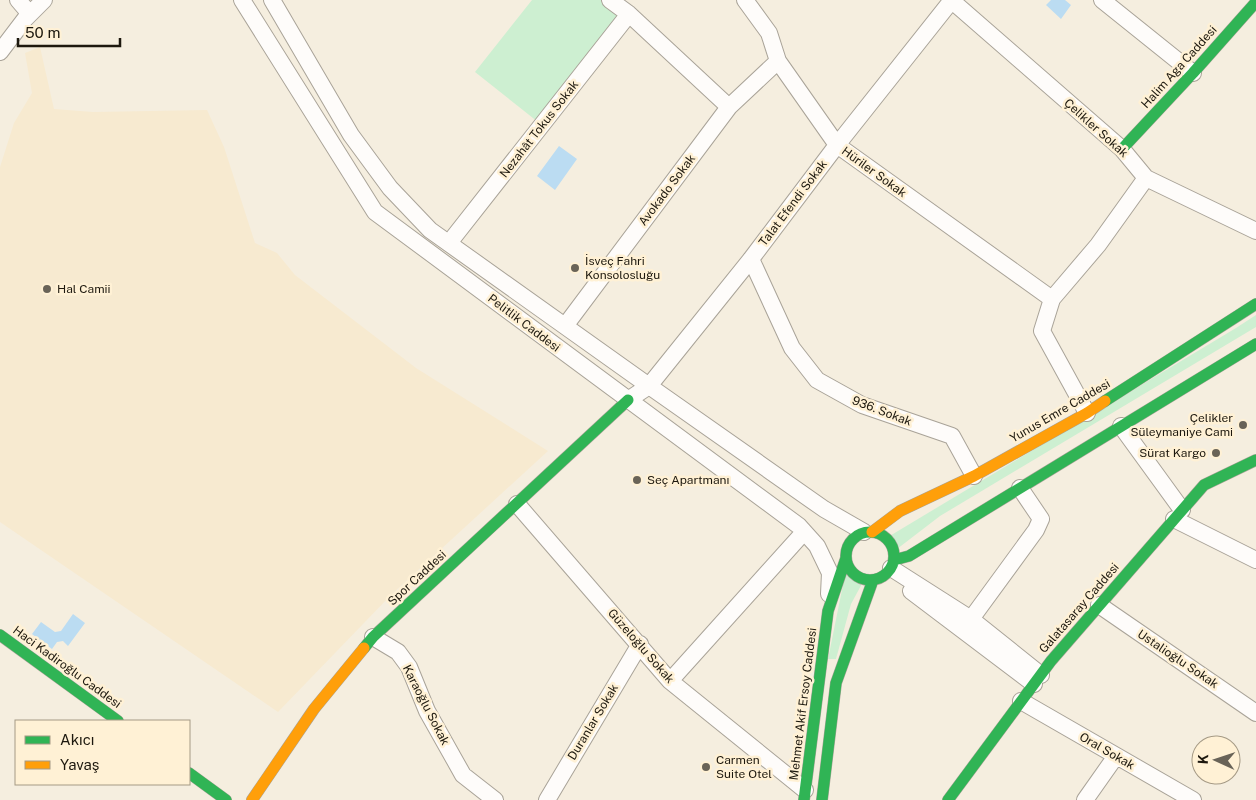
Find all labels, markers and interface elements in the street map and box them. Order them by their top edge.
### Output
scale bar [18,15,120,47]
street label: Halim Aga Caddesi [1138,23,1220,111]
text: 50 m [25,24,60,41]
street label: Nezahât Tokus Sokak [497,77,581,180]
street label: Çelikler Sokak [1061,96,1131,160]
street label: Hüriler Sokak [839,144,909,200]
street label: Avokado Sokak [636,152,698,228]
street label: Talat Efendi Sokak [756,157,830,249]
place label: İsveç Fahri Konsolosluğu [585,254,660,282]
marker: İsveç Fahri Konsolosluğu [569,262,581,274]
place label: Hal Camii [57,282,111,296]
marker: Hal Camii [41,283,53,295]
street label: Pelitlik Caddesi [485,291,563,355]
street label: Yunus Emre Caddesi [1007,377,1113,445]
street label: 936. Sokak [850,393,914,429]
place label: Çelikler Süleymaniye Cami [1130,411,1233,439]
marker: Çelikler Süleymaniye Cami [1237,419,1249,431]
place label: Sürat Kargo [1139,446,1206,460]
marker: Sürat Kargo [1210,447,1222,459]
place label: Seç Apartmanı [647,473,729,487]
marker: Seç Apartmanı [631,474,643,486]
street label: Spor Caddesi [385,547,449,609]
street label: Galatasaray Caddesi [1036,560,1122,656]
street label: Güzeloğlu Sokak [605,606,677,686]
street label: Haci Kadiroğlu Caddesi [10,623,124,711]
street label: Mehmet Akif Ersoy Caddesi [787,627,819,781]
street label: Ustalioğlu Sokak [1135,627,1221,691]
street label: Karaoğlu Sokak [400,663,452,748]
street label: Duranlar Sokak [565,681,621,762]
legend [15,720,190,785]
street label: Oral Sokak [1077,730,1137,772]
text: Akıcı [60,731,94,748]
north arrow [1191,735,1241,785]
place label: Carmen Suite Otel [716,753,772,781]
text: K [1195,754,1211,765]
text: Yavaş [60,756,99,773]
marker: Carmen Suite Otel [700,761,712,773]

